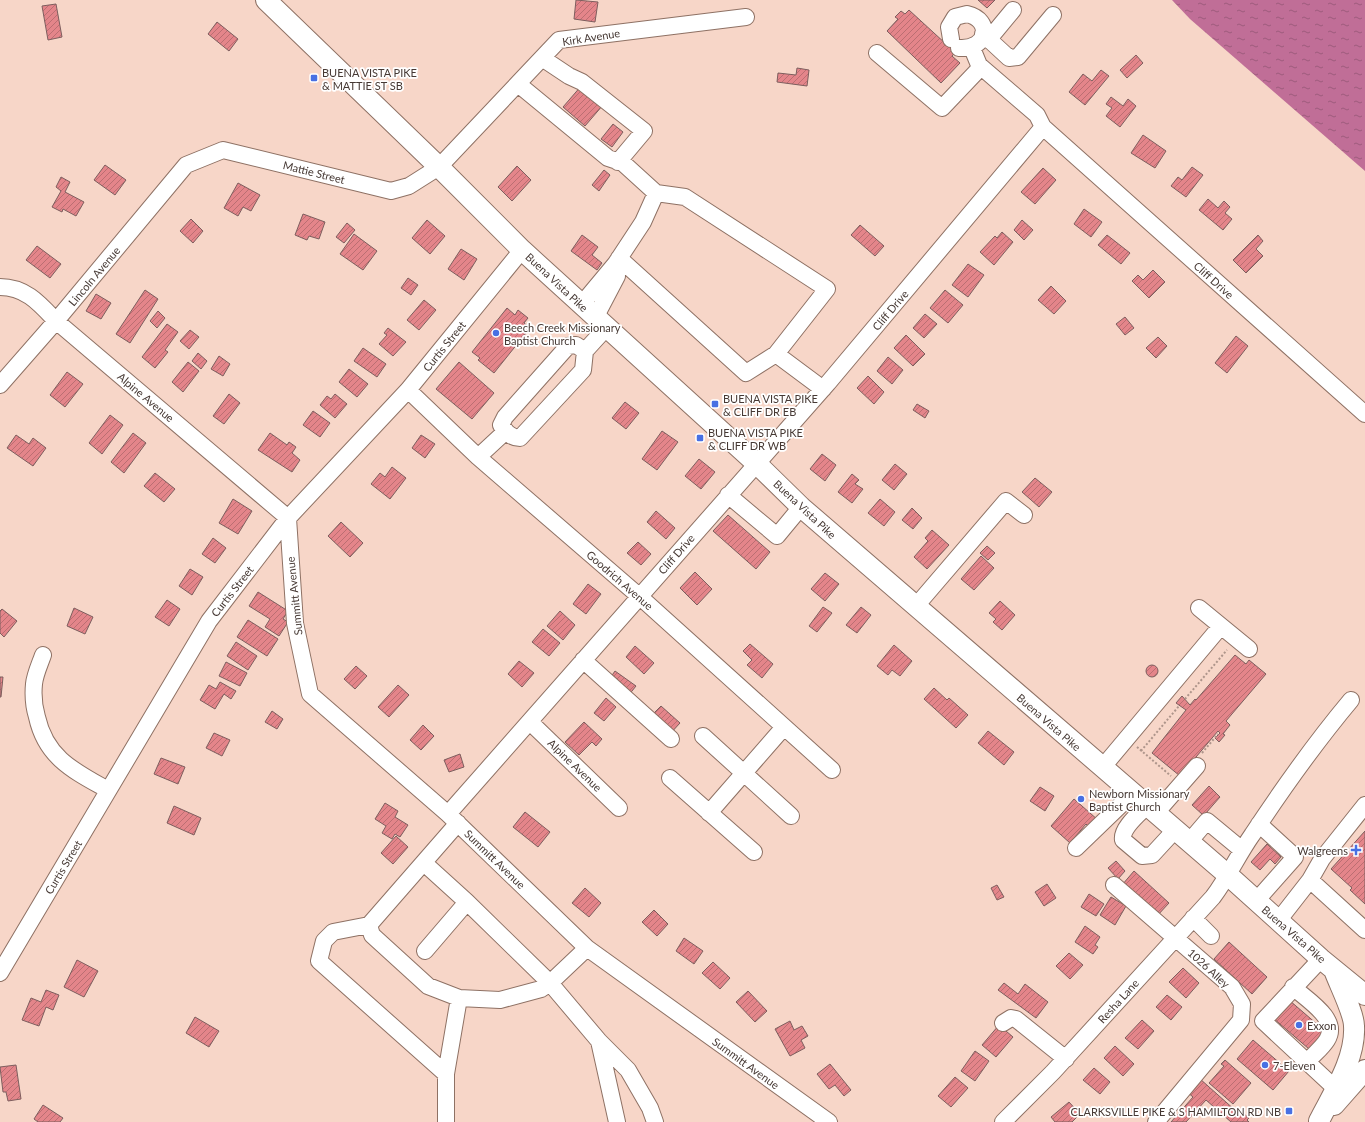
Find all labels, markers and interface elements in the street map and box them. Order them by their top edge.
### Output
street label: Kirk Avenue [561,26,621,48]
place label: BUENA VISTA PIKE & MATTIE ST SB [322,66,417,92]
marker: BUENA VISTA PIKE & MATTIE ST SB [309,73,319,83]
street label: Mattie Street [282,158,346,186]
street label: Lincoln Avenue [65,244,123,308]
street label: Buena Vista Pike [523,250,591,314]
street label: Cliff Drive [1192,259,1237,301]
street label: Cliff Drive [869,287,911,333]
street label: Curtis Street [420,318,468,374]
place label: Beech Creek Missionary Baptist Church [504,321,621,347]
marker: Beech Creek Missionary Baptist Church [491,328,501,338]
street label: Alpine Avenue [115,370,177,424]
place label: BUENA VISTA PIKE & CLIFF DR EB [723,392,818,418]
marker: BUENA VISTA PIKE & CLIFF DR EB [710,399,720,409]
place label: BUENA VISTA PIKE & CLIFF DR WB [708,426,803,452]
marker: BUENA VISTA PIKE & CLIFF DR WB [695,433,705,443]
street label: Buena Vista Pike [771,477,839,541]
street label: Cliff Drive [655,531,697,577]
street label: Goodrich Avenue [584,548,656,612]
street label: Summitt Avenue [283,556,305,636]
street label: Curtis Street [208,563,256,619]
street label: Buena Vista Pike [1014,691,1084,753]
street label: Alpine Avenue [545,736,605,794]
place label: Newborn Missionary Baptist Church [1089,787,1190,813]
marker: Newborn Missionary Baptist Church [1076,794,1086,804]
street label: Summitt Avenue [462,827,528,891]
street label: Curtis Street [42,838,84,896]
place label: Walgreens [1297,844,1348,857]
marker: Walgreens [1351,845,1361,855]
street label: Buena Vista Pike [1259,903,1329,965]
street label: 1026 Alley [1185,946,1233,990]
street label: Resha Lane [1095,976,1141,1026]
place label: Exxon [1307,1019,1336,1032]
marker: Exxon [1294,1020,1304,1030]
street label: Summitt Avenue [710,1034,782,1092]
place label: 7-Eleven [1273,1059,1316,1072]
marker: 7-Eleven [1260,1060,1270,1070]
place label: CLARKSVILLE PIKE & S HAMILTON RD NB [1070,1105,1281,1118]
marker: CLARKSVILLE PIKE & S HAMILTON RD NB [1284,1106,1294,1116]

